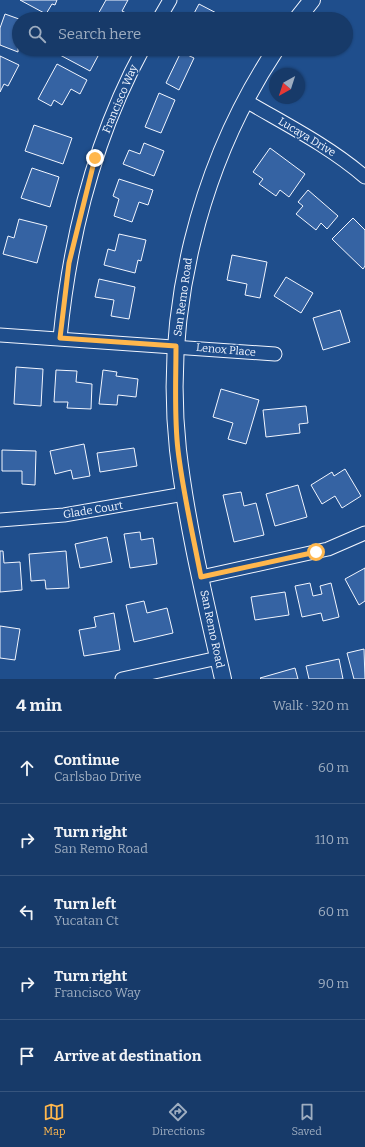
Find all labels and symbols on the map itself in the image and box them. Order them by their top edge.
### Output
street label: Francisco Way [100,63,140,135]
north arrow [269,68,305,104]
street label: Lucaya Drive [276,115,338,159]
route end [86,149,104,167]
street label: San Remo Road [171,256,195,337]
street label: Lenox Place [196,341,256,359]
street label: Glade Court [62,499,124,521]
route start [307,543,325,561]
street label: San Remo Road [197,589,227,670]

